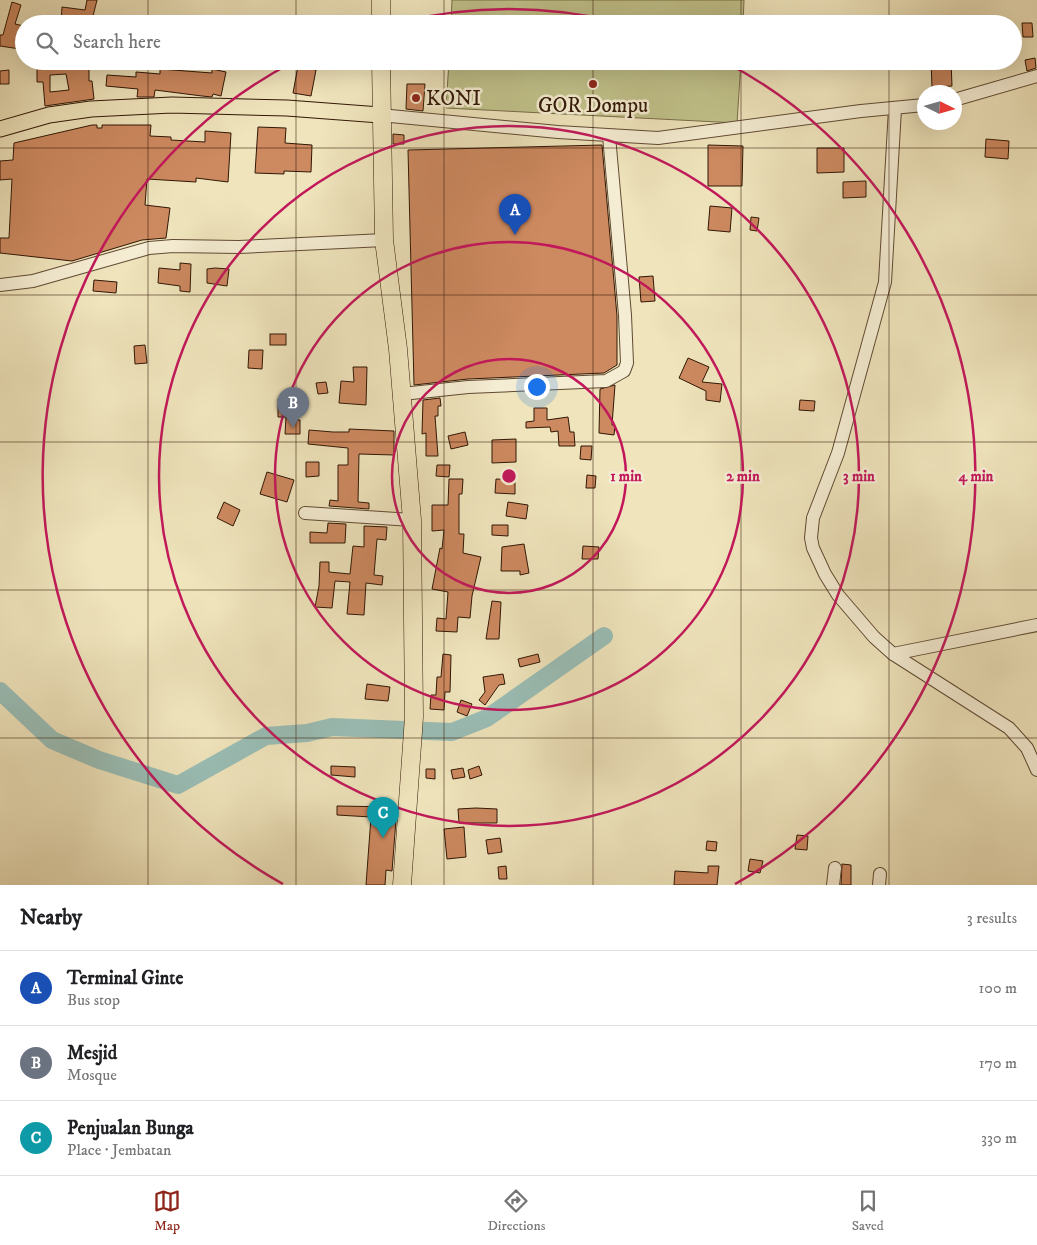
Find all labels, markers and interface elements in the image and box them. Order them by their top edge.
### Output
search box [15,15,1022,70]
icon: search [33,29,61,57]
text: Search here [73,31,161,54]
marker: GOR Dompu [587,78,599,90]
north arrow [917,85,962,130]
place label: KONI [426,86,481,112]
marker: KONI [410,92,422,104]
place label: GOR Dompu [538,93,648,119]
pin: A [499,194,531,235]
your location [524,374,550,400]
pin: B [277,387,309,428]
centre of rings [500,467,518,485]
text: 1 min [610,467,642,486]
text: 2 min [726,467,760,486]
text: 3 min [843,467,875,486]
text: 4 min [958,467,994,486]
pin: C [367,797,399,838]
text: Nearby [20,905,82,931]
text: 3 results [967,908,1017,928]
text: Terminal Ginte [67,967,183,990]
text: A [31,978,41,998]
text: 100 m [979,978,1017,998]
text: Bus stop [67,990,120,1010]
text: Mesjid [67,1042,117,1065]
text: B [31,1053,41,1073]
text: 170 m [979,1053,1017,1073]
text: Mosque [67,1065,117,1085]
text: Penjualan Bunga [67,1117,194,1140]
text: C [31,1128,41,1148]
text: 330 m [981,1128,1017,1148]
text: Place · Jembatan [67,1140,171,1160]
tab: Map [153,1187,181,1235]
tab: Directions [487,1187,545,1235]
tab: Saved [852,1187,884,1235]

